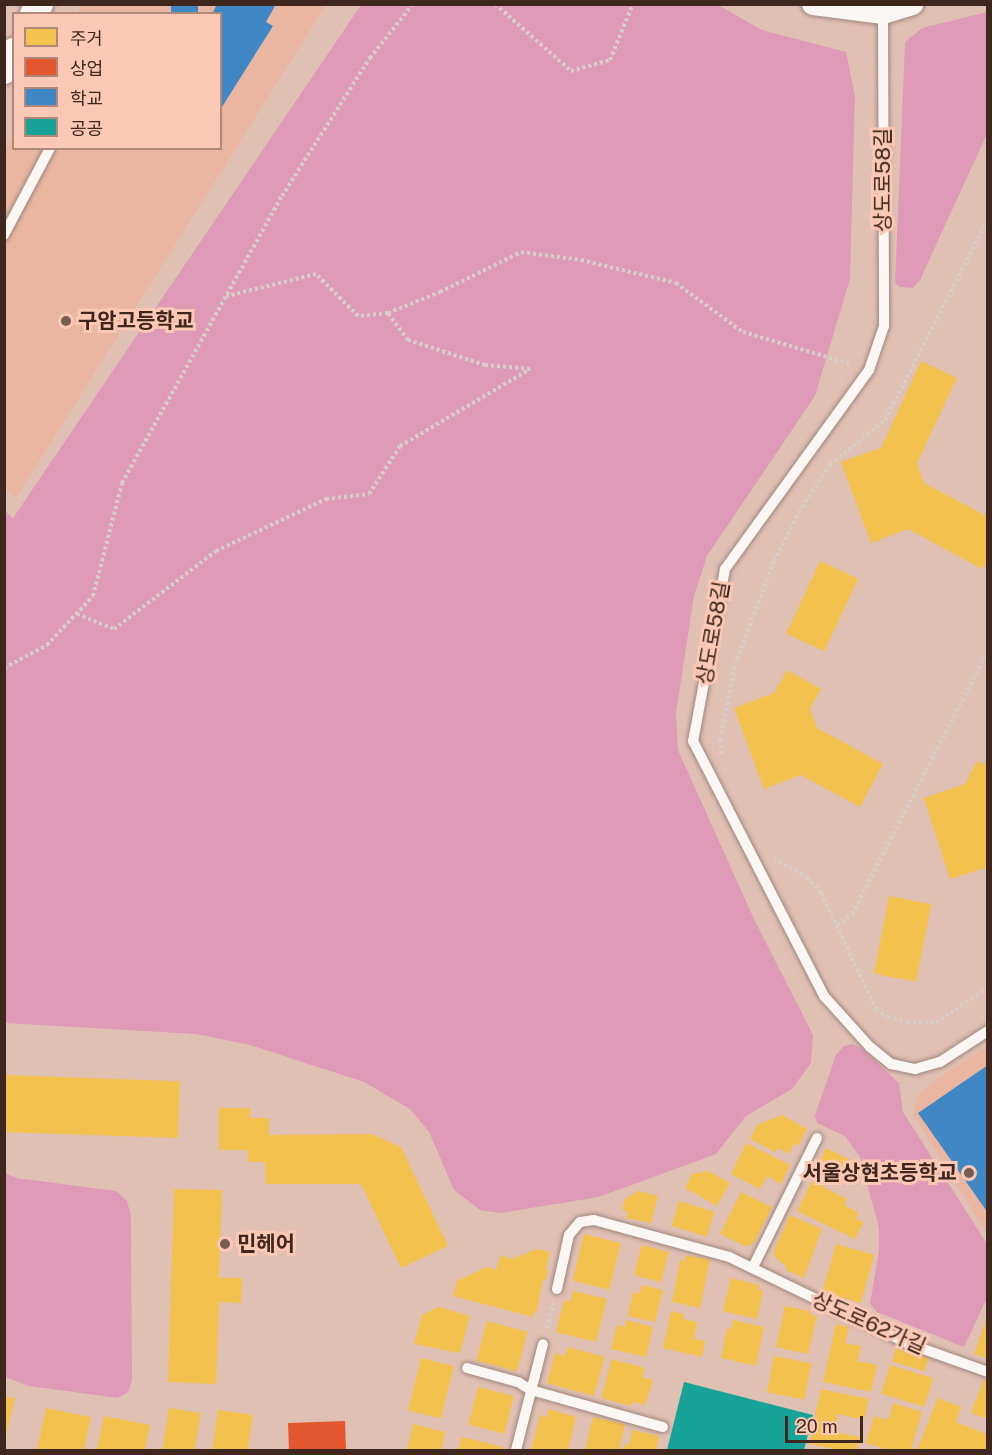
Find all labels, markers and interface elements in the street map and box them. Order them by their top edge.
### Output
legend [12,12,222,150]
text: 주거 [70,28,103,49]
text: 상업 [70,58,103,79]
text: 학교 [70,88,103,109]
text: 공공 [70,118,103,139]
street label: 상도로58길 [870,128,896,232]
place label: 구암고등학교 [78,308,194,334]
marker: 구암고등학교 [59,314,73,328]
street label: 상도로58길 [692,579,734,687]
place label: 서울상현초등학교 [802,1160,957,1186]
marker: 서울상현초등학교 [962,1166,976,1180]
place label: 민헤어 [237,1231,295,1257]
marker: 민헤어 [218,1237,232,1251]
street label: 상도로62가길 [808,1287,930,1359]
scale bar [788,1404,866,1442]
text: 20 m [796,1416,838,1437]

